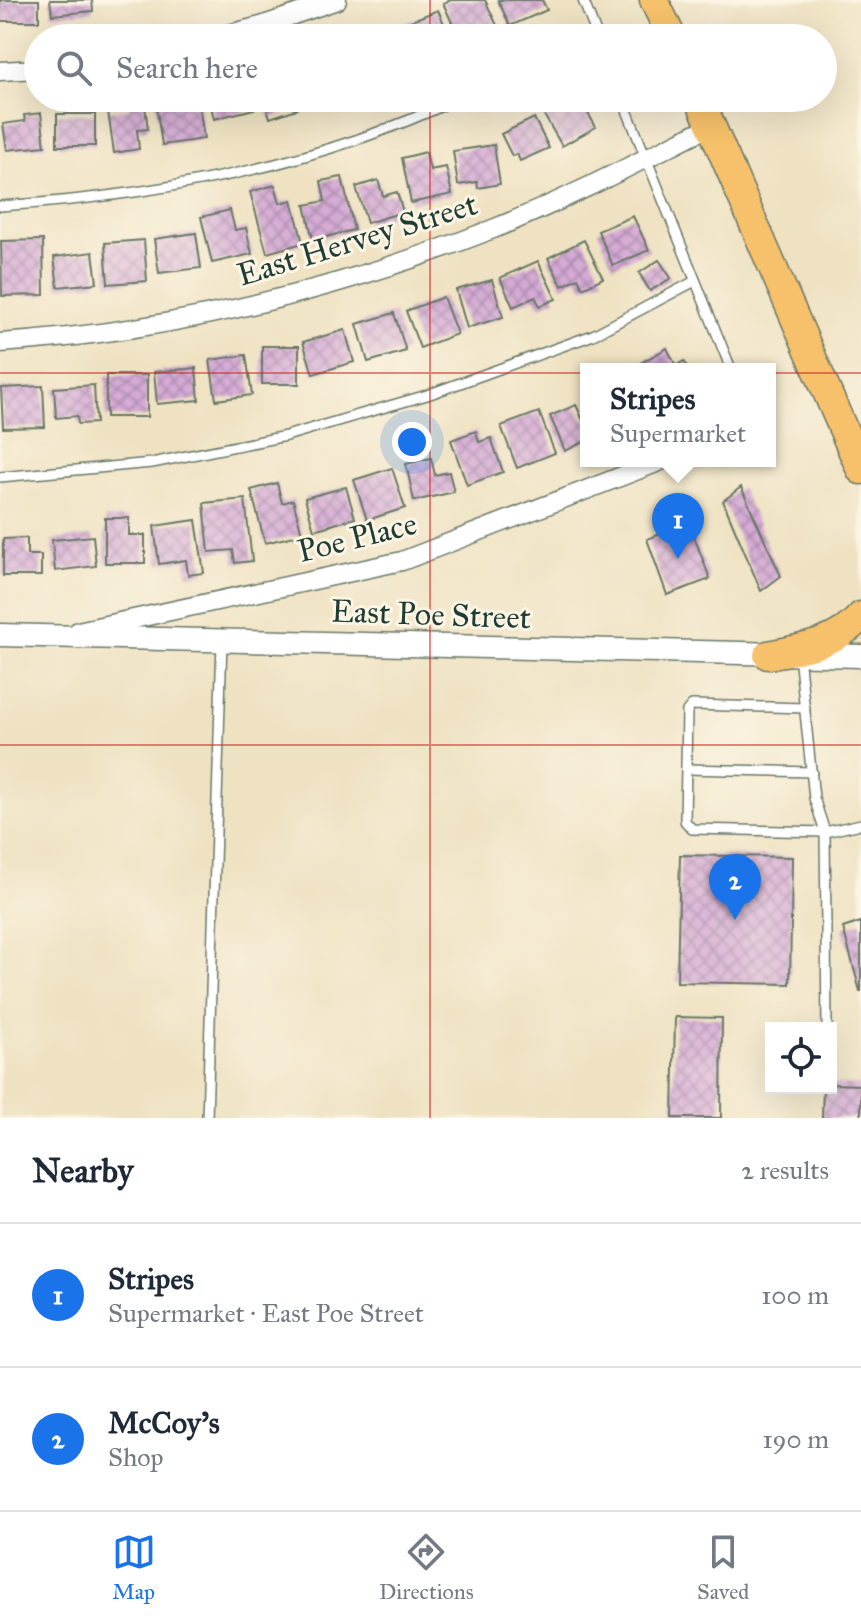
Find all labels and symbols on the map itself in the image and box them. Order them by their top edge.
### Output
street label: East Hervey Street [232,184,482,295]
your location [392,422,432,462]
pin: 1 [652,493,704,559]
street label: Poe Place [293,504,421,571]
street label: East Poe Street [330,592,532,637]
pin: 2 [709,854,761,920]

